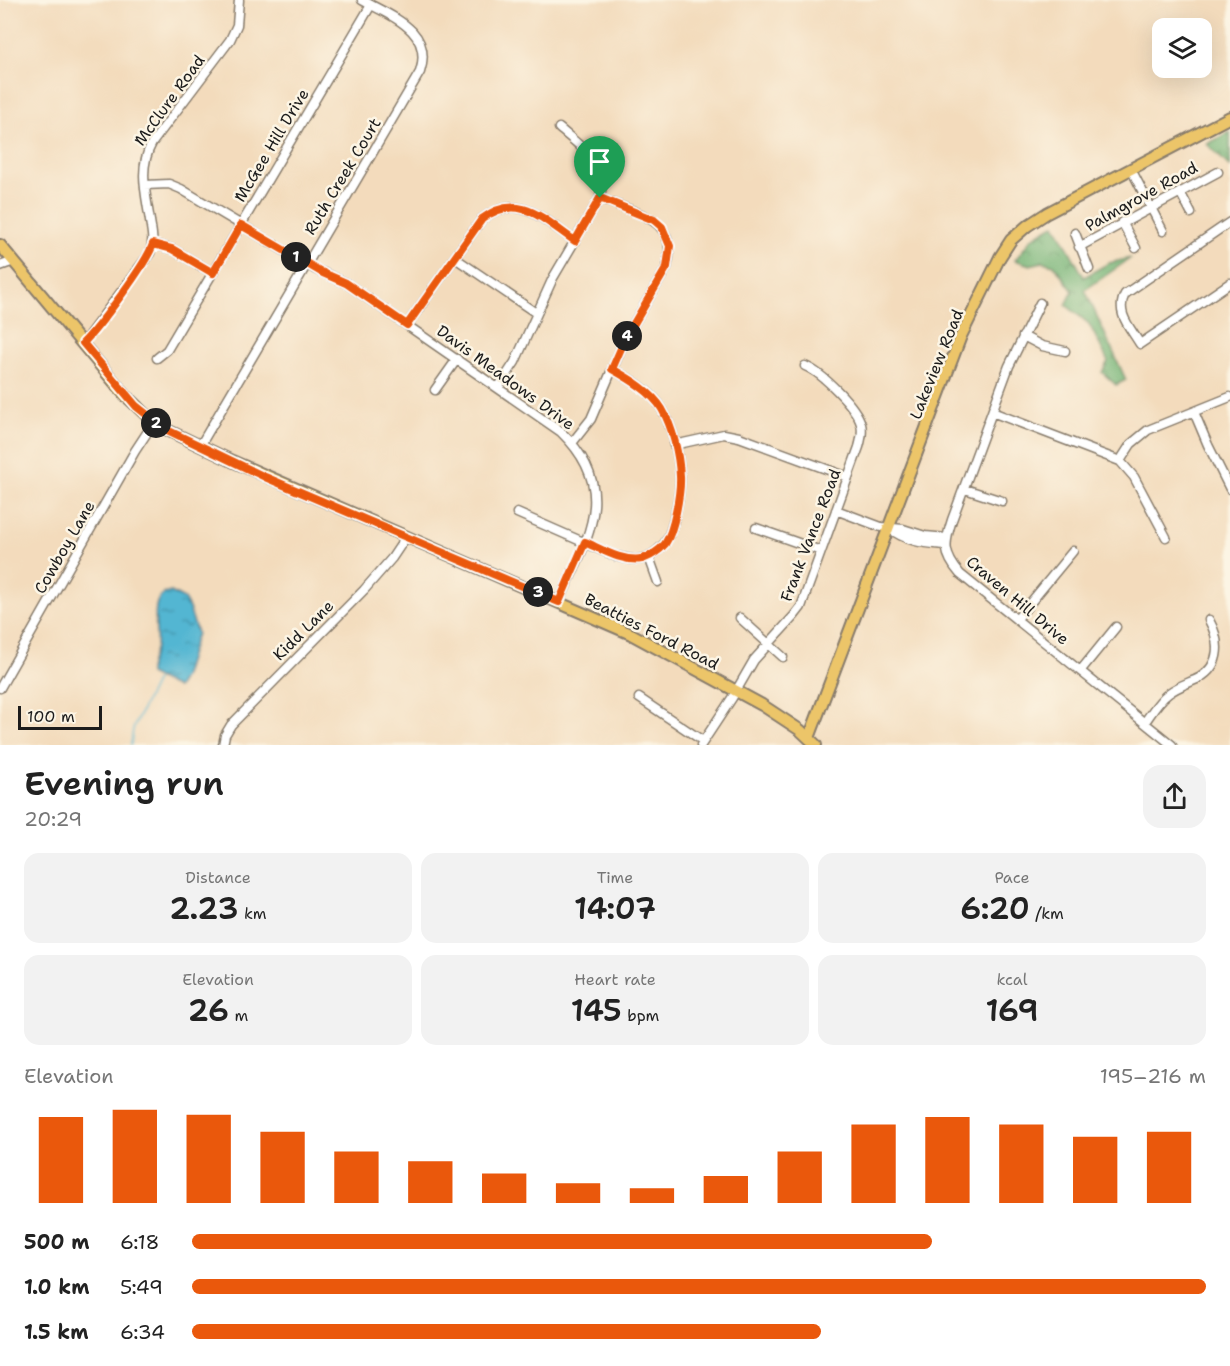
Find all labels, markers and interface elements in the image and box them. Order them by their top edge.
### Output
map controls [1152,18,1212,78]
button: layers [1152,18,1212,78]
street label: McClure Road [129,51,210,150]
street label: McGee Hill Drive [229,85,314,206]
street label: Ruth Creek Court [299,114,386,239]
pin [574,136,625,198]
icon: arrive [583,145,616,178]
street label: Palmgrove Road [1081,157,1201,236]
pin: 1 [281,242,311,272]
text: 1 [292,246,300,267]
street label: Lakeview Road [905,306,968,422]
street label: Davis Meadows Drive [433,320,579,435]
pin: 4 [612,321,642,351]
text: 4 [621,325,633,346]
pin: 2 [141,408,171,438]
text: 2 [150,412,162,433]
street label: Frank Vance Road [775,466,845,605]
street label: Cowboy Lane [29,497,100,597]
street label: Craven Hill Drive [962,551,1073,650]
pin: 3 [523,577,553,607]
text: 3 [532,581,544,602]
street label: Beatties Ford Road [581,588,723,674]
street label: Kidd Lane [269,596,338,665]
scale bar [18,703,102,730]
text: 100 m [27,706,75,727]
text: Evening run [24,761,224,806]
button: share [1143,765,1206,828]
text: 20:29 [24,806,82,832]
text: Distance [185,867,251,888]
text: Time [597,867,633,888]
text: Pace [994,867,1030,888]
text: 2.23 [169,888,239,929]
text: 14:07 [574,888,656,929]
text: 6:20 [960,888,1030,929]
text: km [239,903,267,924]
text: /km [1030,903,1064,924]
text: Elevation [182,969,254,990]
text: Heart rate [574,969,656,990]
text: kcal [996,969,1028,990]
text: 26 [188,990,229,1031]
text: 145 [571,990,622,1031]
text: 169 [986,990,1038,1031]
text: m [229,1005,248,1026]
text: bpm [622,1005,659,1026]
text: Elevation [24,1063,114,1089]
text: 195–216 m [1100,1063,1206,1089]
text: 500 m [24,1229,90,1255]
text: 6:18 [120,1229,159,1255]
text: 1.0 km [24,1274,89,1300]
text: 5:49 [120,1274,163,1300]
text: 1.5 km [24,1319,88,1345]
text: 6:34 [120,1319,165,1345]

